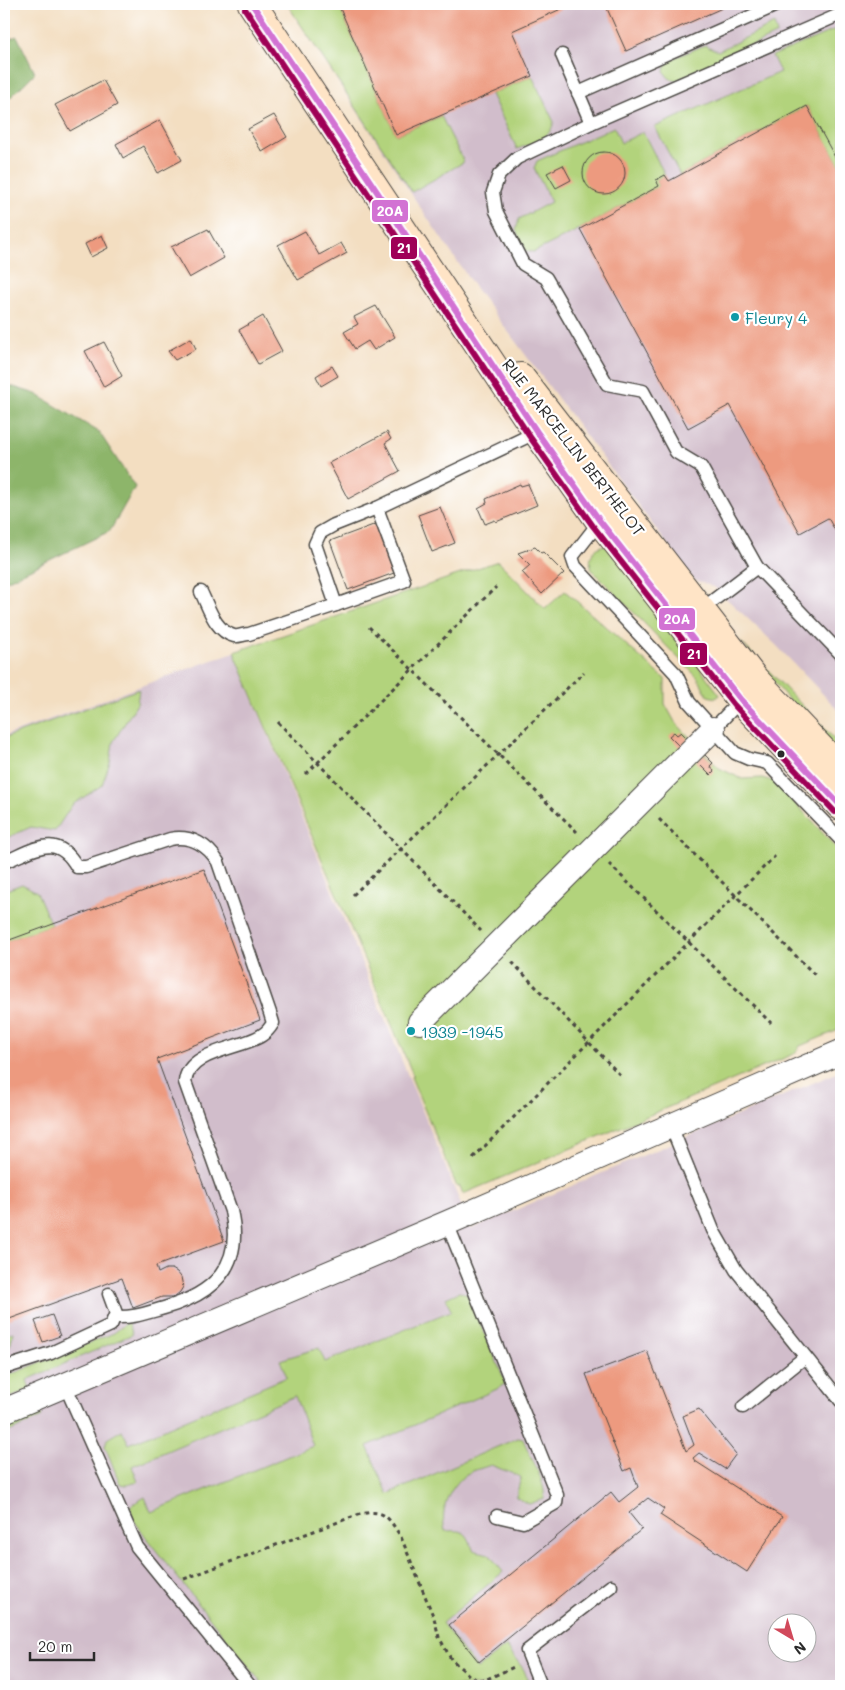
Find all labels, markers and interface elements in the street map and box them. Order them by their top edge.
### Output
line badge: 20A [371,199,409,223]
text: 20A [377,201,404,220]
line badge: 21 [390,236,418,260]
text: 21 [397,238,411,257]
place label: Fleury 4 [745,307,808,328]
marker: Fleury 4 [729,311,741,323]
street label: RUE MARCELLIN BERTHELOT [498,354,650,540]
line badge: 20A [658,607,696,631]
text: 20A [664,609,691,628]
line badge: 21 [679,642,708,666]
text: 21 [687,644,701,663]
unlabelled marker [776,749,786,759]
place label: 1939 -1945 [421,1021,504,1042]
marker: 1939 -1945 [405,1025,417,1037]
north arrow [768,1612,818,1662]
scale bar [30,1630,94,1662]
text: 20 m [38,1636,72,1656]
text: N [790,1638,810,1659]

